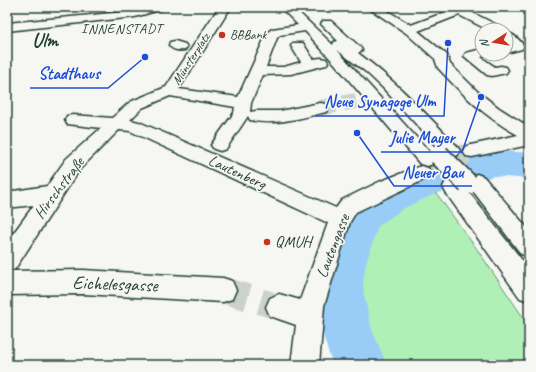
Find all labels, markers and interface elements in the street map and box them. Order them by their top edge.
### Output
district label: INNENSTADT [81,20,166,37]
north arrow [474,22,514,62]
place label: BBBank [230,27,268,43]
district label: Ulm [32,28,60,53]
street label: Münsterplatz [168,29,215,88]
marker: BBBank [217,30,227,40]
text: N [476,37,492,49]
callout: Stadthaus [30,59,108,88]
text: Stadthaus [38,63,102,84]
callout: Neue Synagoge Ulm [315,87,444,116]
text: Neue Synagoge Ulm [324,91,437,112]
callout: Julie Mayer [381,123,462,152]
text: Julie Mayer [388,127,456,148]
street label: Lautenberg [205,150,270,195]
street label: Hirschstraße [29,152,90,223]
callout: Neuer Bau [394,157,472,186]
text: Neuer Bau [402,162,465,183]
street label: Lautengasse [312,210,355,280]
place label: QMUH [275,232,314,252]
marker: QMUH [262,237,272,247]
street label: Eichelesgasse [72,271,160,298]

